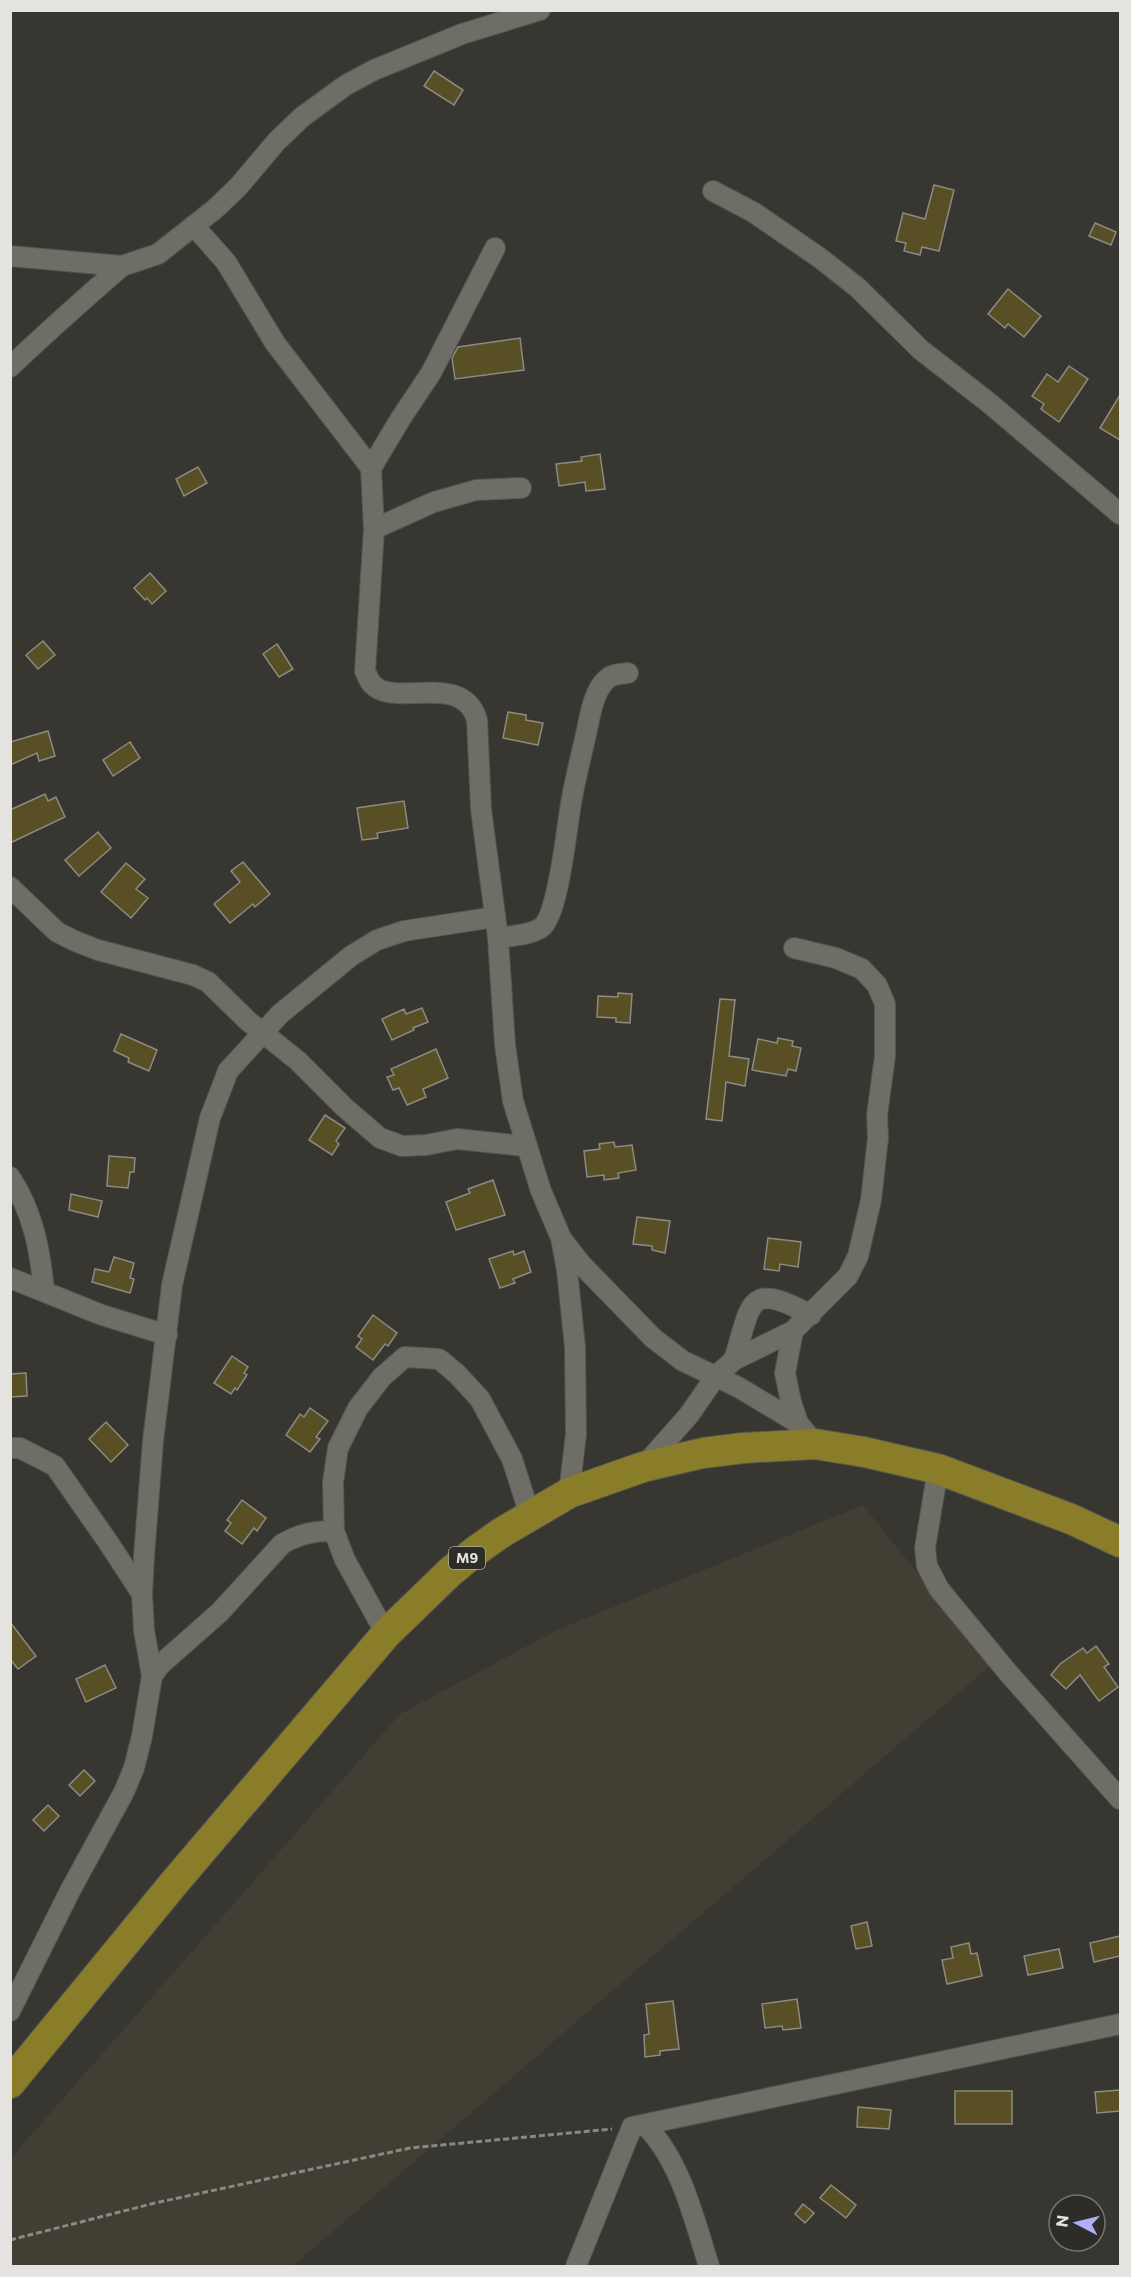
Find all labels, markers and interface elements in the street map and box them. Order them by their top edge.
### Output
road number: M9 [449,1547,485,1569]
north arrow [1047,2193,1107,2253]
text: N [1051,2214,1072,2228]

